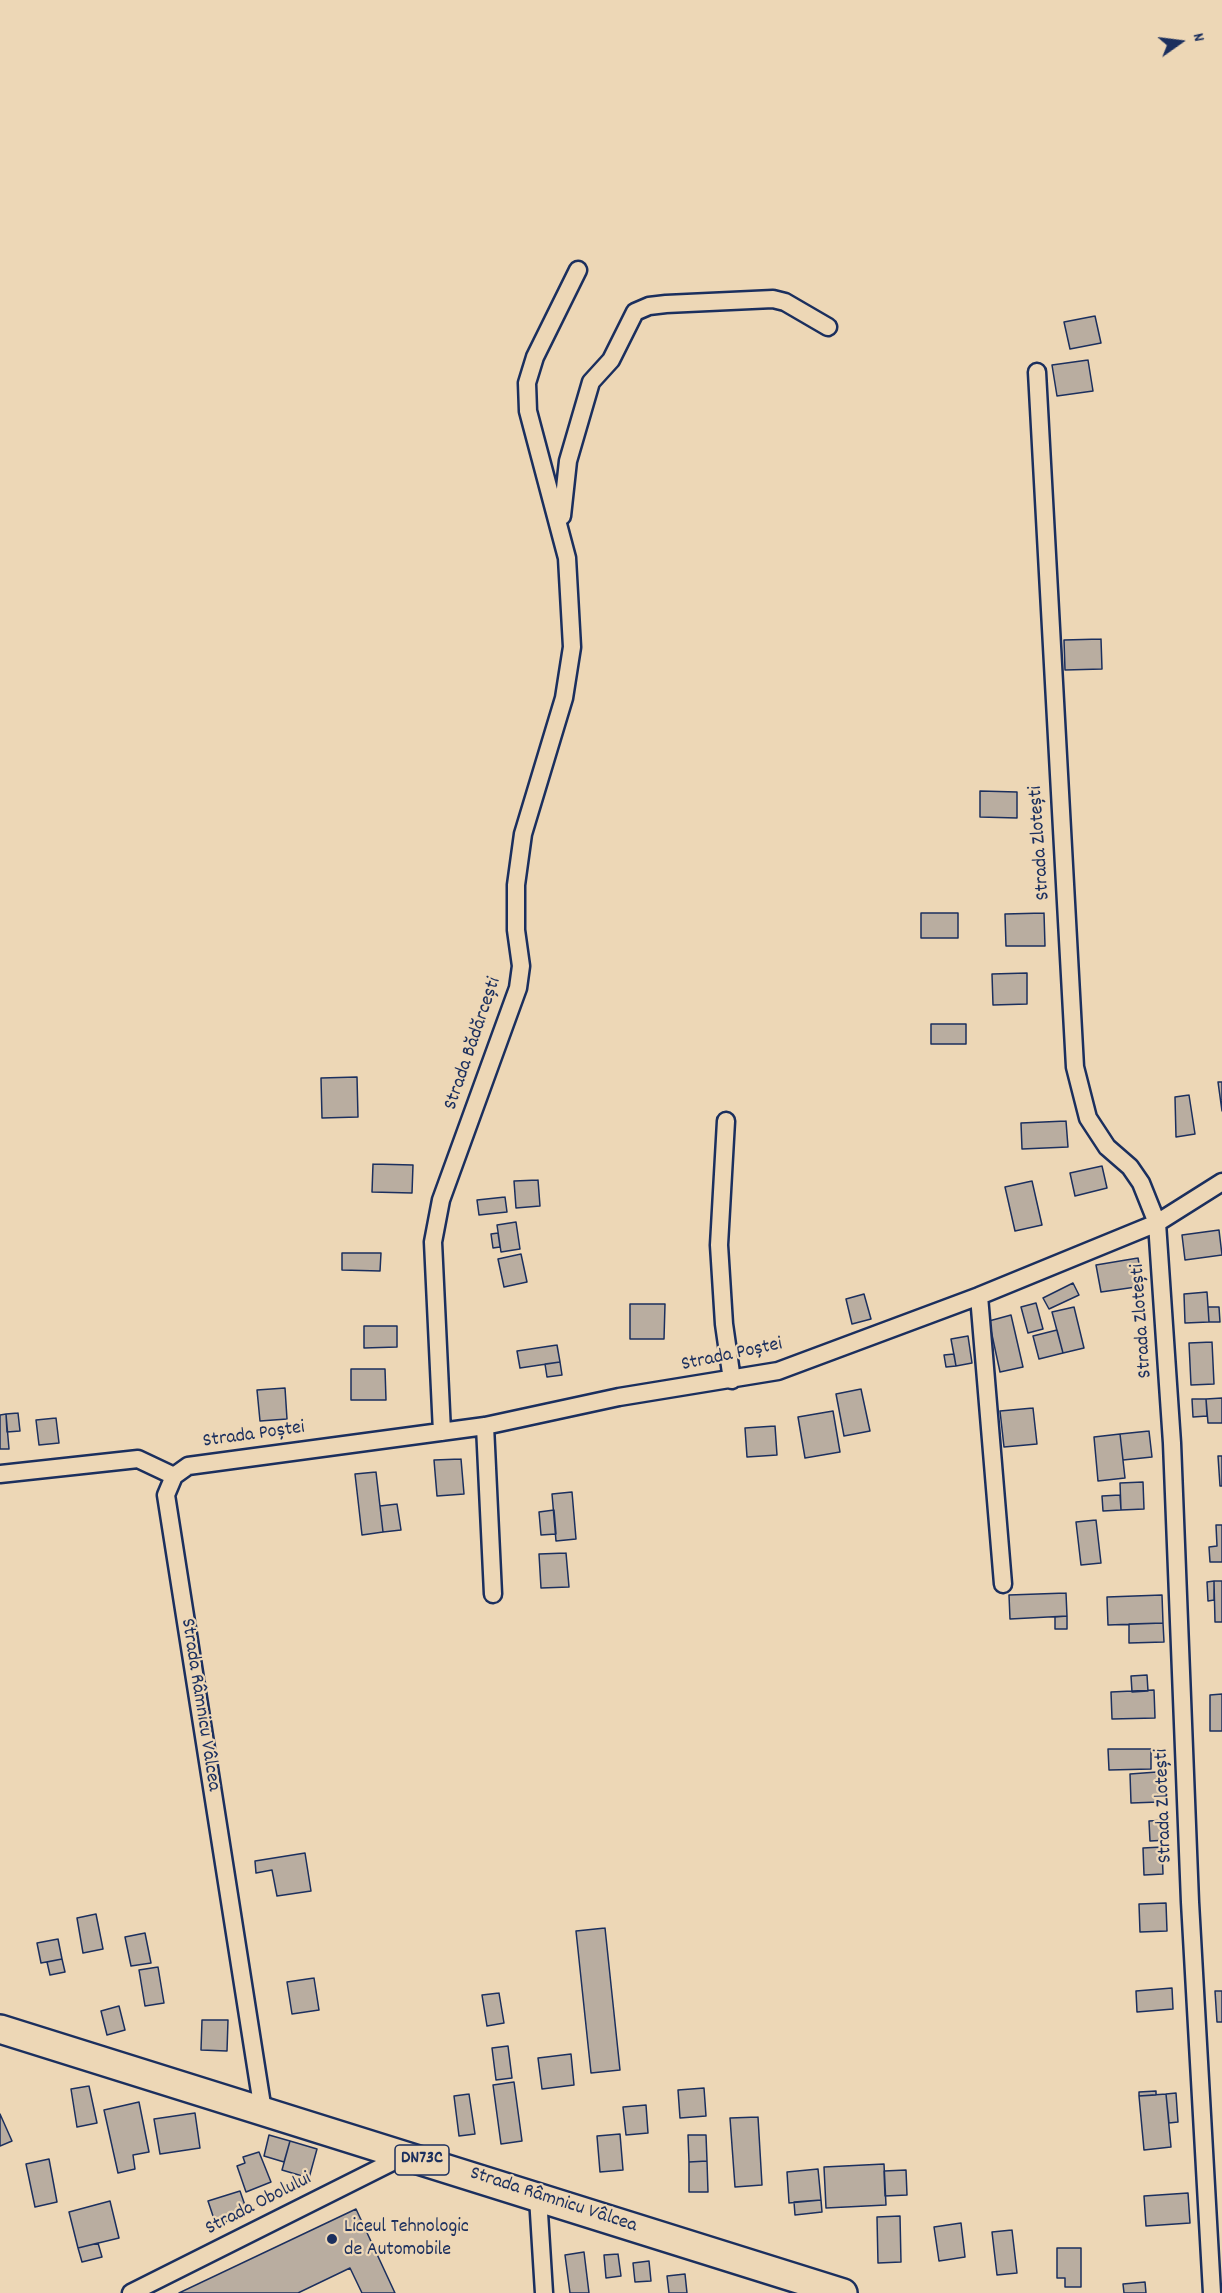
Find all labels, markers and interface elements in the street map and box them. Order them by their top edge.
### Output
north arrow [1150,12,1210,72]
text: N [1186,31,1210,44]
street label: Strada Zlotești [1025,785,1057,901]
street label: Strada Bădărcești [440,974,508,1114]
street label: Strada Zlotești [1127,1263,1159,1379]
street label: Strada Poștei [679,1334,785,1378]
street label: Strada Poștei [202,1417,306,1455]
street label: Strada Râmnicu Vâlcea [173,1617,225,1793]
street label: Strada Zlotești [1151,1748,1179,1864]
road number: DN73C [395,2145,449,2175]
street label: Strada Râmnicu Vâlcea [466,2163,640,2239]
street label: Strada Obolului [202,2168,316,2242]
place label: Liceul Tehnologic de Automobile [344,2216,469,2263]
marker: Liceul Tehnologic de Automobile [325,2232,339,2246]

